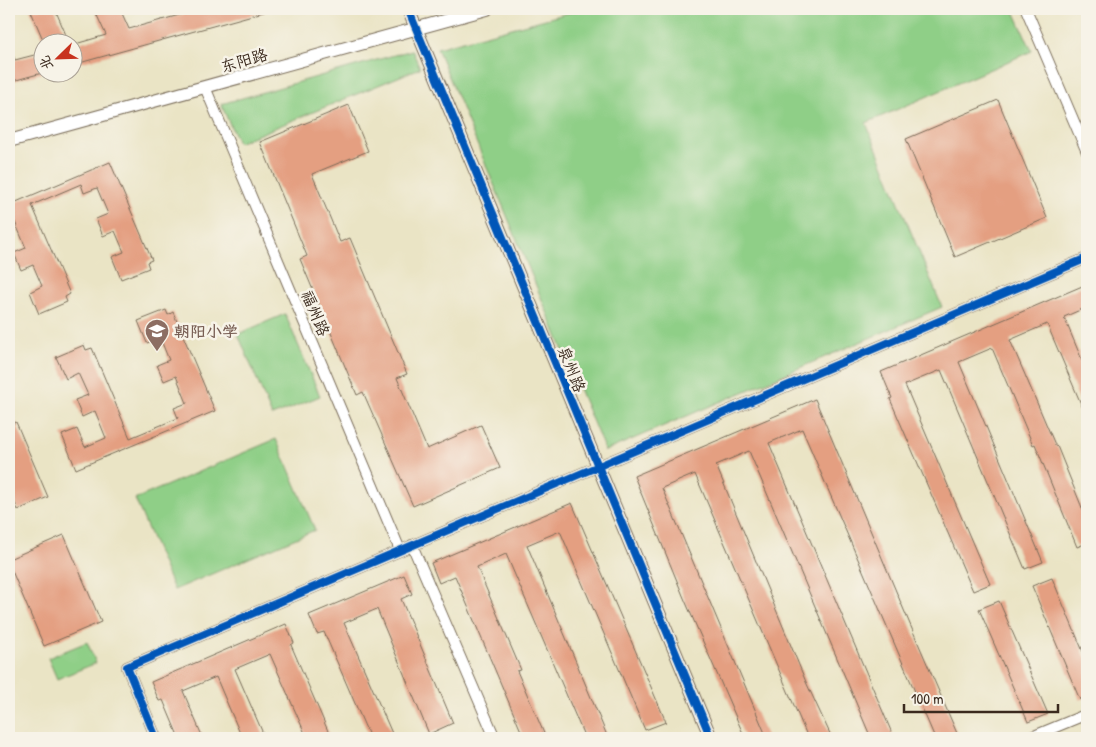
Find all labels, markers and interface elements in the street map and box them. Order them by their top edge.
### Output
north arrow [32,32,82,82]
street label: 东阳路 [218,43,270,77]
text: 北 [34,53,57,73]
street label: 福州路 [296,287,336,339]
school or university icon: 朝阳小学 [144,318,170,352]
place label: 朝阳小学 [174,320,238,342]
street label: 泉州路 [553,343,591,395]
scale bar [904,682,1057,714]
text: 100 m [911,688,944,709]

